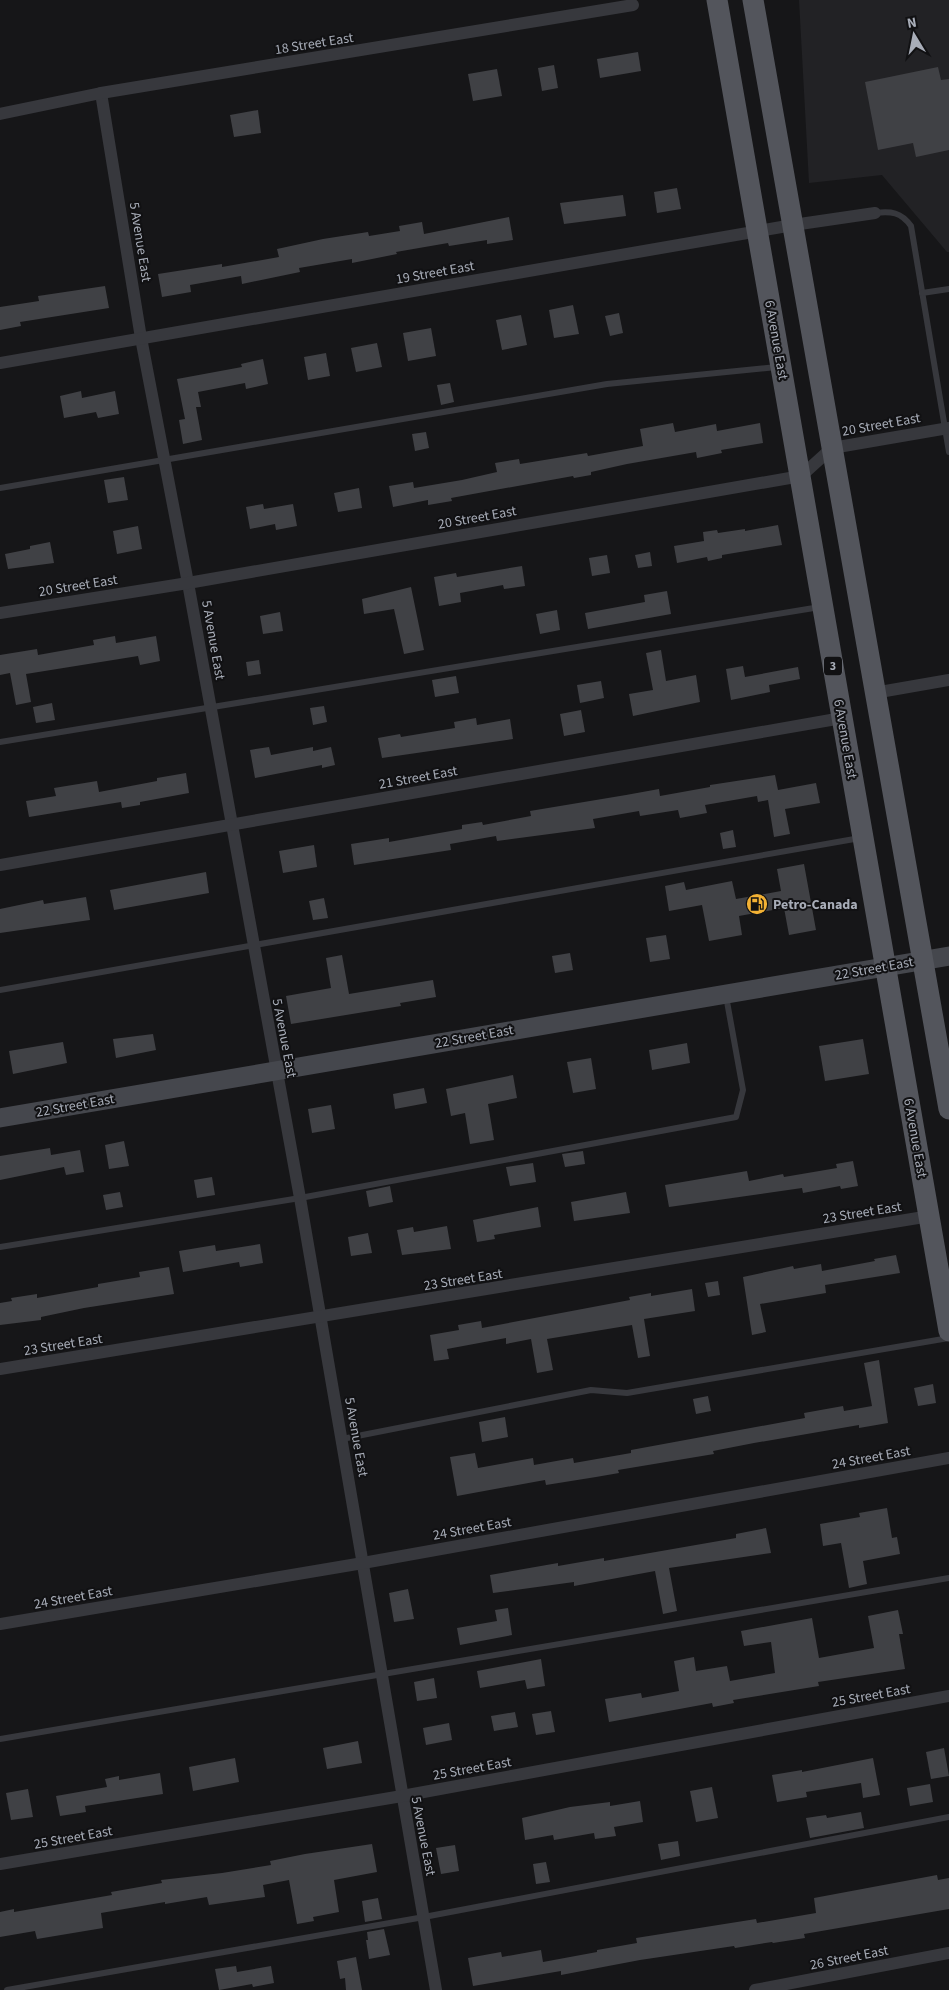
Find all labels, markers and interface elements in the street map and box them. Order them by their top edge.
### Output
north arrow [889,10,939,60]
text: N [906,13,918,34]
street label: 18 Street East [273,28,355,60]
street label: 5 Avenue East [124,201,156,284]
street label: 19 Street East [394,256,476,290]
street label: 6 Avenue East [759,299,793,382]
street label: 20 Street East [840,408,922,442]
street label: 20 Street East [436,501,518,535]
street label: 20 Street East [37,570,119,602]
street label: 5 Avenue East [196,599,230,682]
road number: 3 [824,656,842,676]
street label: 6 Avenue East [828,698,862,781]
street label: 21 Street East [377,761,459,795]
fuel station icon: Petro-Canada [745,892,769,916]
place label: Petro-Canada [773,895,858,915]
street label: 22 Street East [833,952,915,986]
street label: 5 Avenue East [267,997,302,1080]
street label: 22 Street East [433,1020,515,1054]
street label: 22 Street East [34,1089,116,1123]
street label: 6 Avenue East [898,1097,932,1180]
street label: 23 Street East [821,1197,903,1229]
street label: 23 Street East [422,1264,504,1296]
street label: 23 Street East [22,1329,104,1361]
street label: 5 Avenue East [339,1396,373,1479]
street label: 24 Street East [830,1441,912,1475]
street label: 24 Street East [431,1512,513,1546]
street label: 24 Street East [32,1581,114,1615]
street label: 25 Street East [830,1679,912,1713]
street label: 25 Street East [431,1752,513,1786]
street label: 5 Avenue East [406,1795,441,1878]
street label: 25 Street East [32,1821,114,1855]
street label: 26 Street East [808,1941,890,1975]

